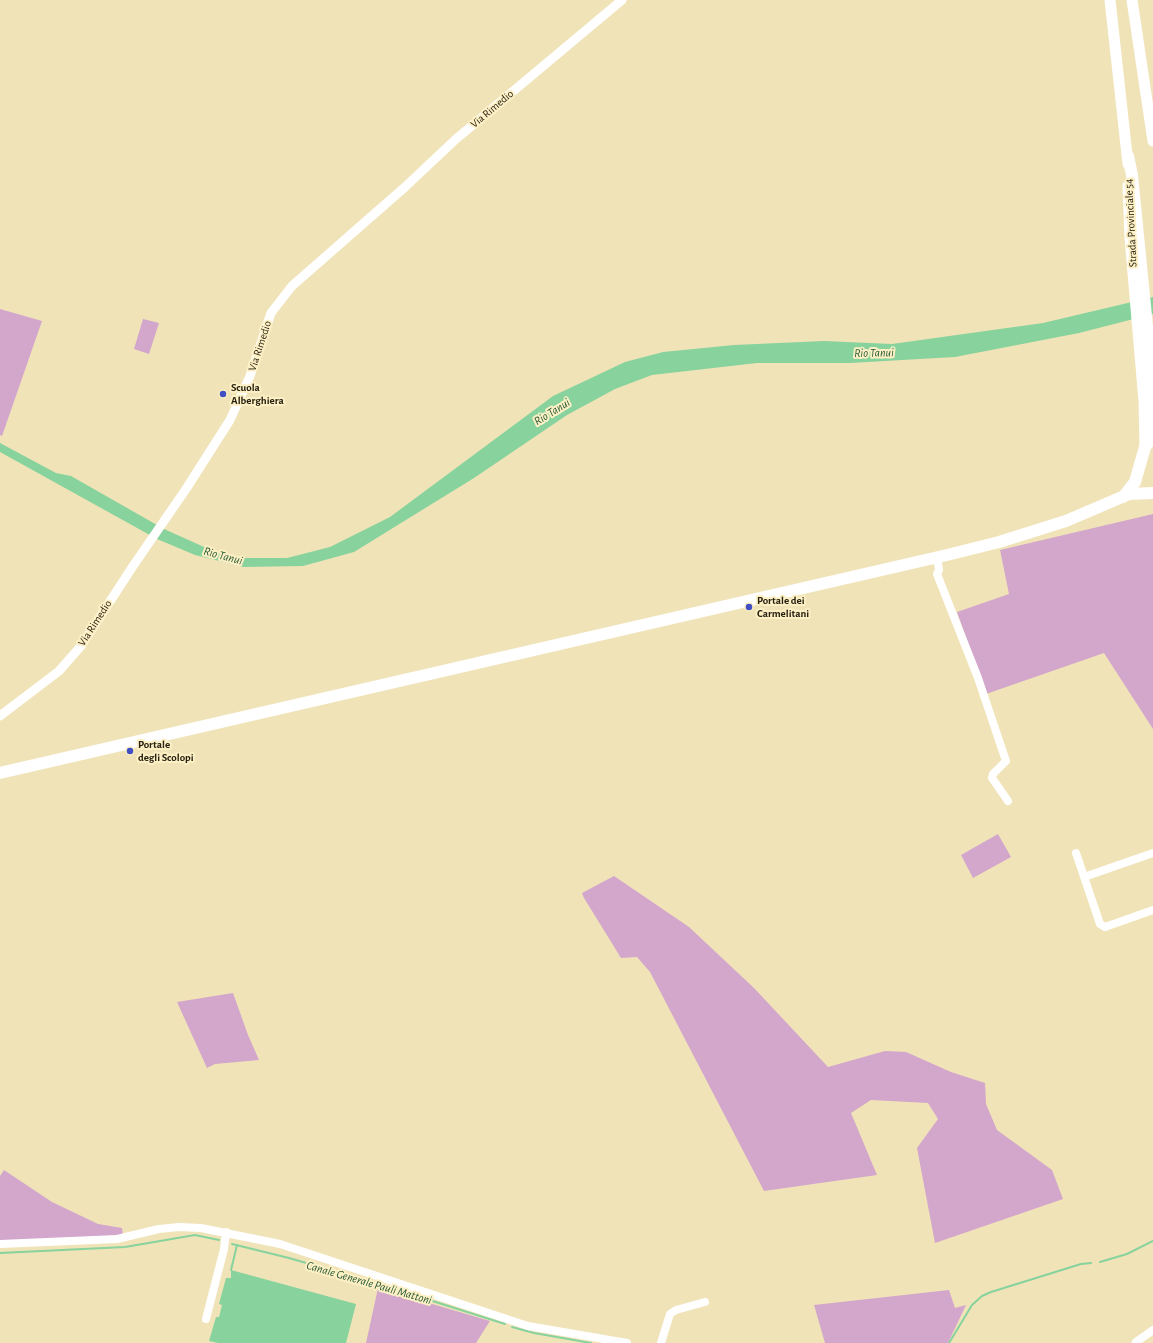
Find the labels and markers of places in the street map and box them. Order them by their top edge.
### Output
place label: Scuola Alberghiera [231,381,284,407]
marker: Scuola Alberghiera [218,389,228,399]
place label: Portale dei Carmelitani [757,594,809,620]
marker: Portale dei Carmelitani [744,602,754,612]
place label: Portale degli Scolopi [138,738,194,764]
marker: Portale degli Scolopi [125,746,135,756]

